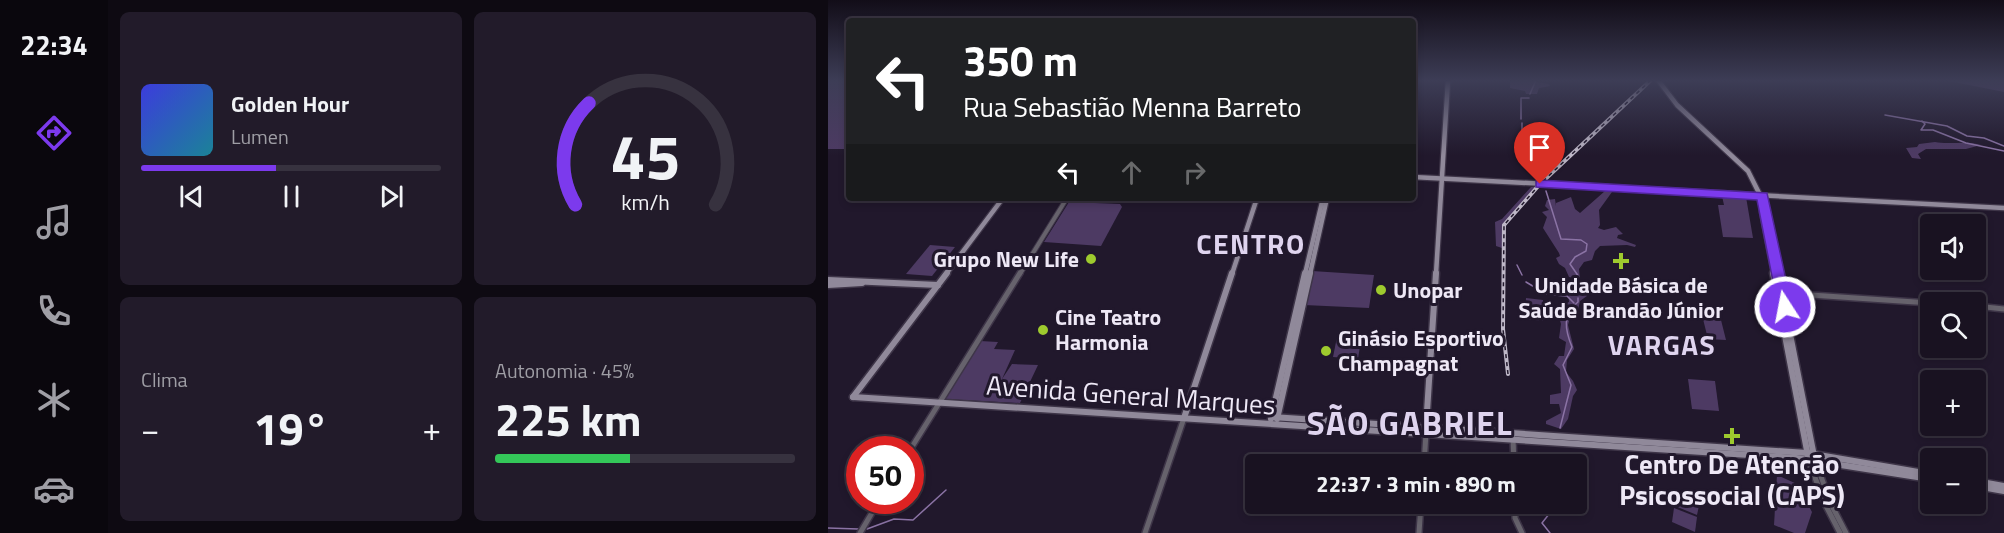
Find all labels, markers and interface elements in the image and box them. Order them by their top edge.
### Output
text: 22:34 [20,24,88,65]
text: 350 m [963,28,1078,92]
icon: left [864,42,942,120]
text: Rua Sebastião Menna Barreto [963,86,1302,127]
text: Golden Hour [231,87,349,121]
text: 45 [610,109,680,204]
icon: directions [33,112,75,154]
text: Lumen [231,121,289,152]
pin [1514,122,1565,184]
icon: arrive [1523,131,1556,164]
icon: left [1052,156,1085,189]
icon: ahead [1115,156,1148,189]
icon: right [1178,156,1211,189]
icon: previous [175,180,208,213]
icon: pause [275,180,308,213]
icon: next [375,180,408,213]
text: km/h [621,187,669,219]
icon: music [33,201,75,243]
map controls [1920,214,1986,514]
button: sound [1920,214,1986,280]
district label: CENTRO [1196,222,1306,265]
place label: Grupo New Life [933,242,1079,276]
marker: Grupo New Life [1084,252,1098,266]
marker: Unidade Básica de Saúde Brandão Júnior [1612,252,1630,270]
place label: Unidade Básica de Saúde Brandão Júnior [1519,268,1723,327]
place label: Unopar [1393,273,1463,307]
position arrow [1753,275,1817,339]
marker: Unopar [1374,283,1388,297]
icon: phone [33,290,75,332]
button: search [1920,292,1986,358]
place label: Cine Teatro Harmonia [1055,300,1161,359]
place label: Ginásio Esportivo Champagnat [1338,321,1504,380]
marker: Cine Teatro Harmonia [1036,323,1050,337]
district label: VARGAS [1608,323,1716,366]
marker: Ginásio Esportivo Champagnat [1319,344,1333,358]
text: Autonomia · 45% [495,355,634,386]
street label: Avenida General Marques [985,363,1277,425]
text: Clima [141,364,188,395]
button: + [1920,370,1986,436]
icon: climate [33,379,75,421]
text: 225 km [495,385,641,453]
text: 19° [253,394,329,462]
district label: SÃO GABRIEL [1307,398,1513,448]
text: − [141,404,159,454]
text: + [423,404,441,454]
marker: Centro De Atenção Psicossocial (CAPS) [1723,427,1741,445]
speed limit sign: 50 [846,436,924,514]
place label: Centro De Atenção Psicossocial (CAPS) [1619,443,1845,515]
button: − [1920,448,1986,514]
text: 22:37 · 3 min · 890 m [1316,467,1516,501]
icon: car [33,468,75,510]

